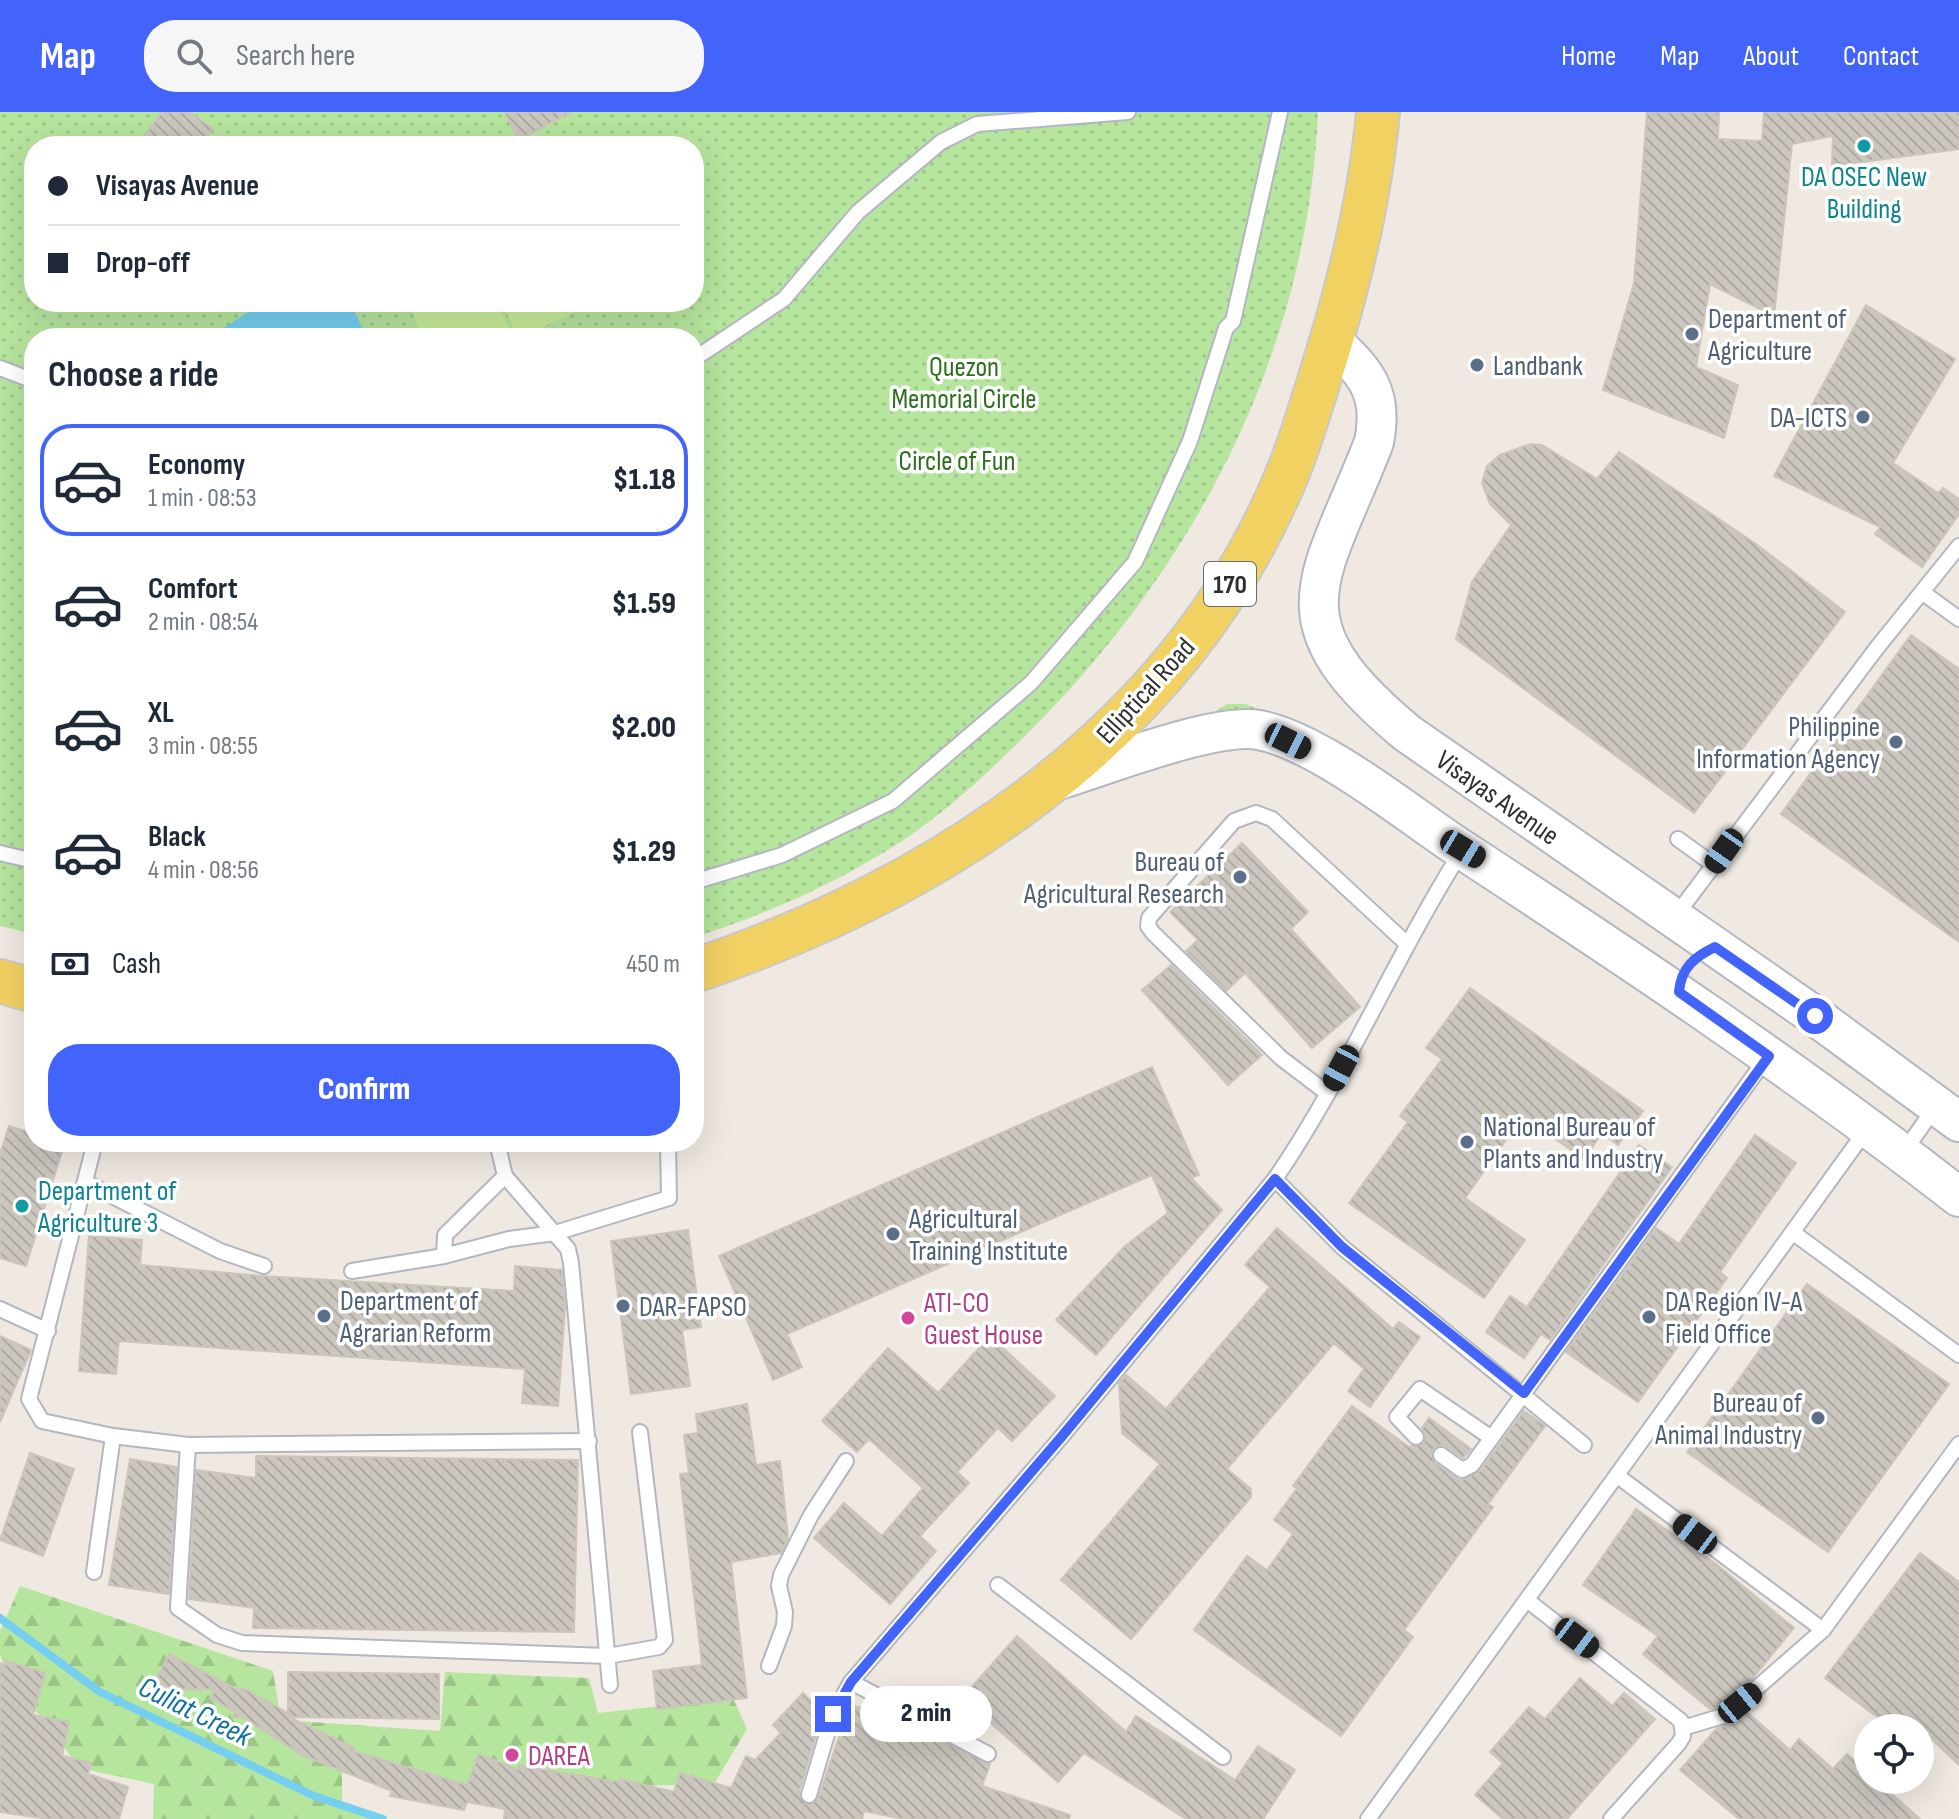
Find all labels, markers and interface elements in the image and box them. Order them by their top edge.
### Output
search box [144,20,704,92]
text: Map [40,34,96,79]
icon: search [172,34,216,78]
text: Search here [236,38,355,74]
text: Home [1561,40,1616,73]
text: Map [1660,40,1699,73]
text: About [1743,40,1799,73]
text: Contact [1843,40,1919,73]
marker: DA OSEC New Building [1855,137,1873,155]
place label: DA OSEC New Building [1801,161,1927,226]
text: Visayas Avenue [96,168,259,204]
text: Drop-off [96,245,190,281]
place label: Department of Agriculture [1707,303,1847,368]
marker: Department of Agriculture [1683,325,1701,343]
place label: Landbank [1493,350,1583,383]
park label: Quezon Memorial Circle [891,351,1037,416]
text: Choose a ride [48,354,219,397]
marker: Landbank [1468,356,1486,374]
place label: DA-ICTS [1770,402,1847,435]
marker: DA-ICTS [1854,408,1872,426]
icon: car [52,444,124,516]
park label: Circle of Fun [899,445,1015,478]
text: Economy [148,447,245,483]
text: $1.18 [613,462,676,498]
text: 1 min · 08:53 [148,483,257,514]
road number: 170 [1204,562,1256,606]
icon: car [52,568,124,640]
text: Comfort [148,571,238,607]
text: $1.59 [612,586,676,622]
text: 2 min · 08:54 [148,607,258,638]
street label: Elliptical Road [1090,631,1202,751]
icon: car [52,692,124,764]
text: XL [148,695,174,731]
text: $2.00 [611,710,676,746]
place label: Philippine Information Agency [1696,711,1880,776]
car [1261,720,1315,762]
text: 3 min · 08:55 [148,731,258,762]
marker: Philippine Information Agency [1887,733,1905,751]
street label: Visayas Avenue [1429,744,1565,853]
icon: car [52,816,124,888]
text: Black [148,819,206,855]
car [1700,824,1748,878]
car [1436,826,1490,872]
text: $1.29 [612,834,676,870]
place label: Bureau of Agricultural Research [1023,846,1225,911]
text: 4 min · 08:56 [148,855,259,886]
marker: Bureau of Agricultural Research [1231,868,1249,886]
icon: cash [48,942,92,986]
text: Cash [112,946,161,982]
text: 450 m [626,949,680,980]
route start [1797,998,1833,1034]
car [1319,1041,1363,1095]
button: Confirm [48,1044,680,1136]
place label: National Bureau of Plants and Industry [1483,1111,1664,1176]
marker: National Bureau of Plants and Industry [1458,1133,1476,1151]
place label: Department of Agriculture 3 [37,1175,177,1240]
marker: Department of Agriculture 3 [13,1197,31,1215]
place label: Agricultural Training Institute [908,1203,1068,1268]
marker: Agricultural Training Institute [884,1225,902,1243]
place label: Department of Agrarian Reform [339,1285,491,1350]
place label: DA Region IV-A Field Office [1665,1286,1803,1351]
place label: ATI-CO Guest House [923,1287,1043,1352]
place label: DAR-FAPSO [639,1291,747,1324]
marker: DAR-FAPSO [614,1297,632,1315]
marker: Department of Agrarian Reform [315,1307,333,1325]
marker: DA Region IV-A Field Office [1640,1308,1658,1326]
marker: ATI-CO Guest House [899,1309,917,1327]
place label: Bureau of Animal Industry [1654,1387,1803,1452]
marker: Bureau of Animal Industry [1809,1409,1827,1427]
car [1669,1510,1721,1558]
car [1551,1614,1603,1662]
water label: Culiat Creek [132,1669,257,1755]
car [1714,1679,1766,1727]
callout: 2 min [861,1686,993,1742]
route end [815,1696,851,1732]
text: 2 min [901,1698,951,1729]
map controls [1854,1714,1934,1794]
button: locate [1854,1714,1934,1794]
place label: DAREA [528,1740,591,1773]
marker: DAREA [503,1746,521,1764]

